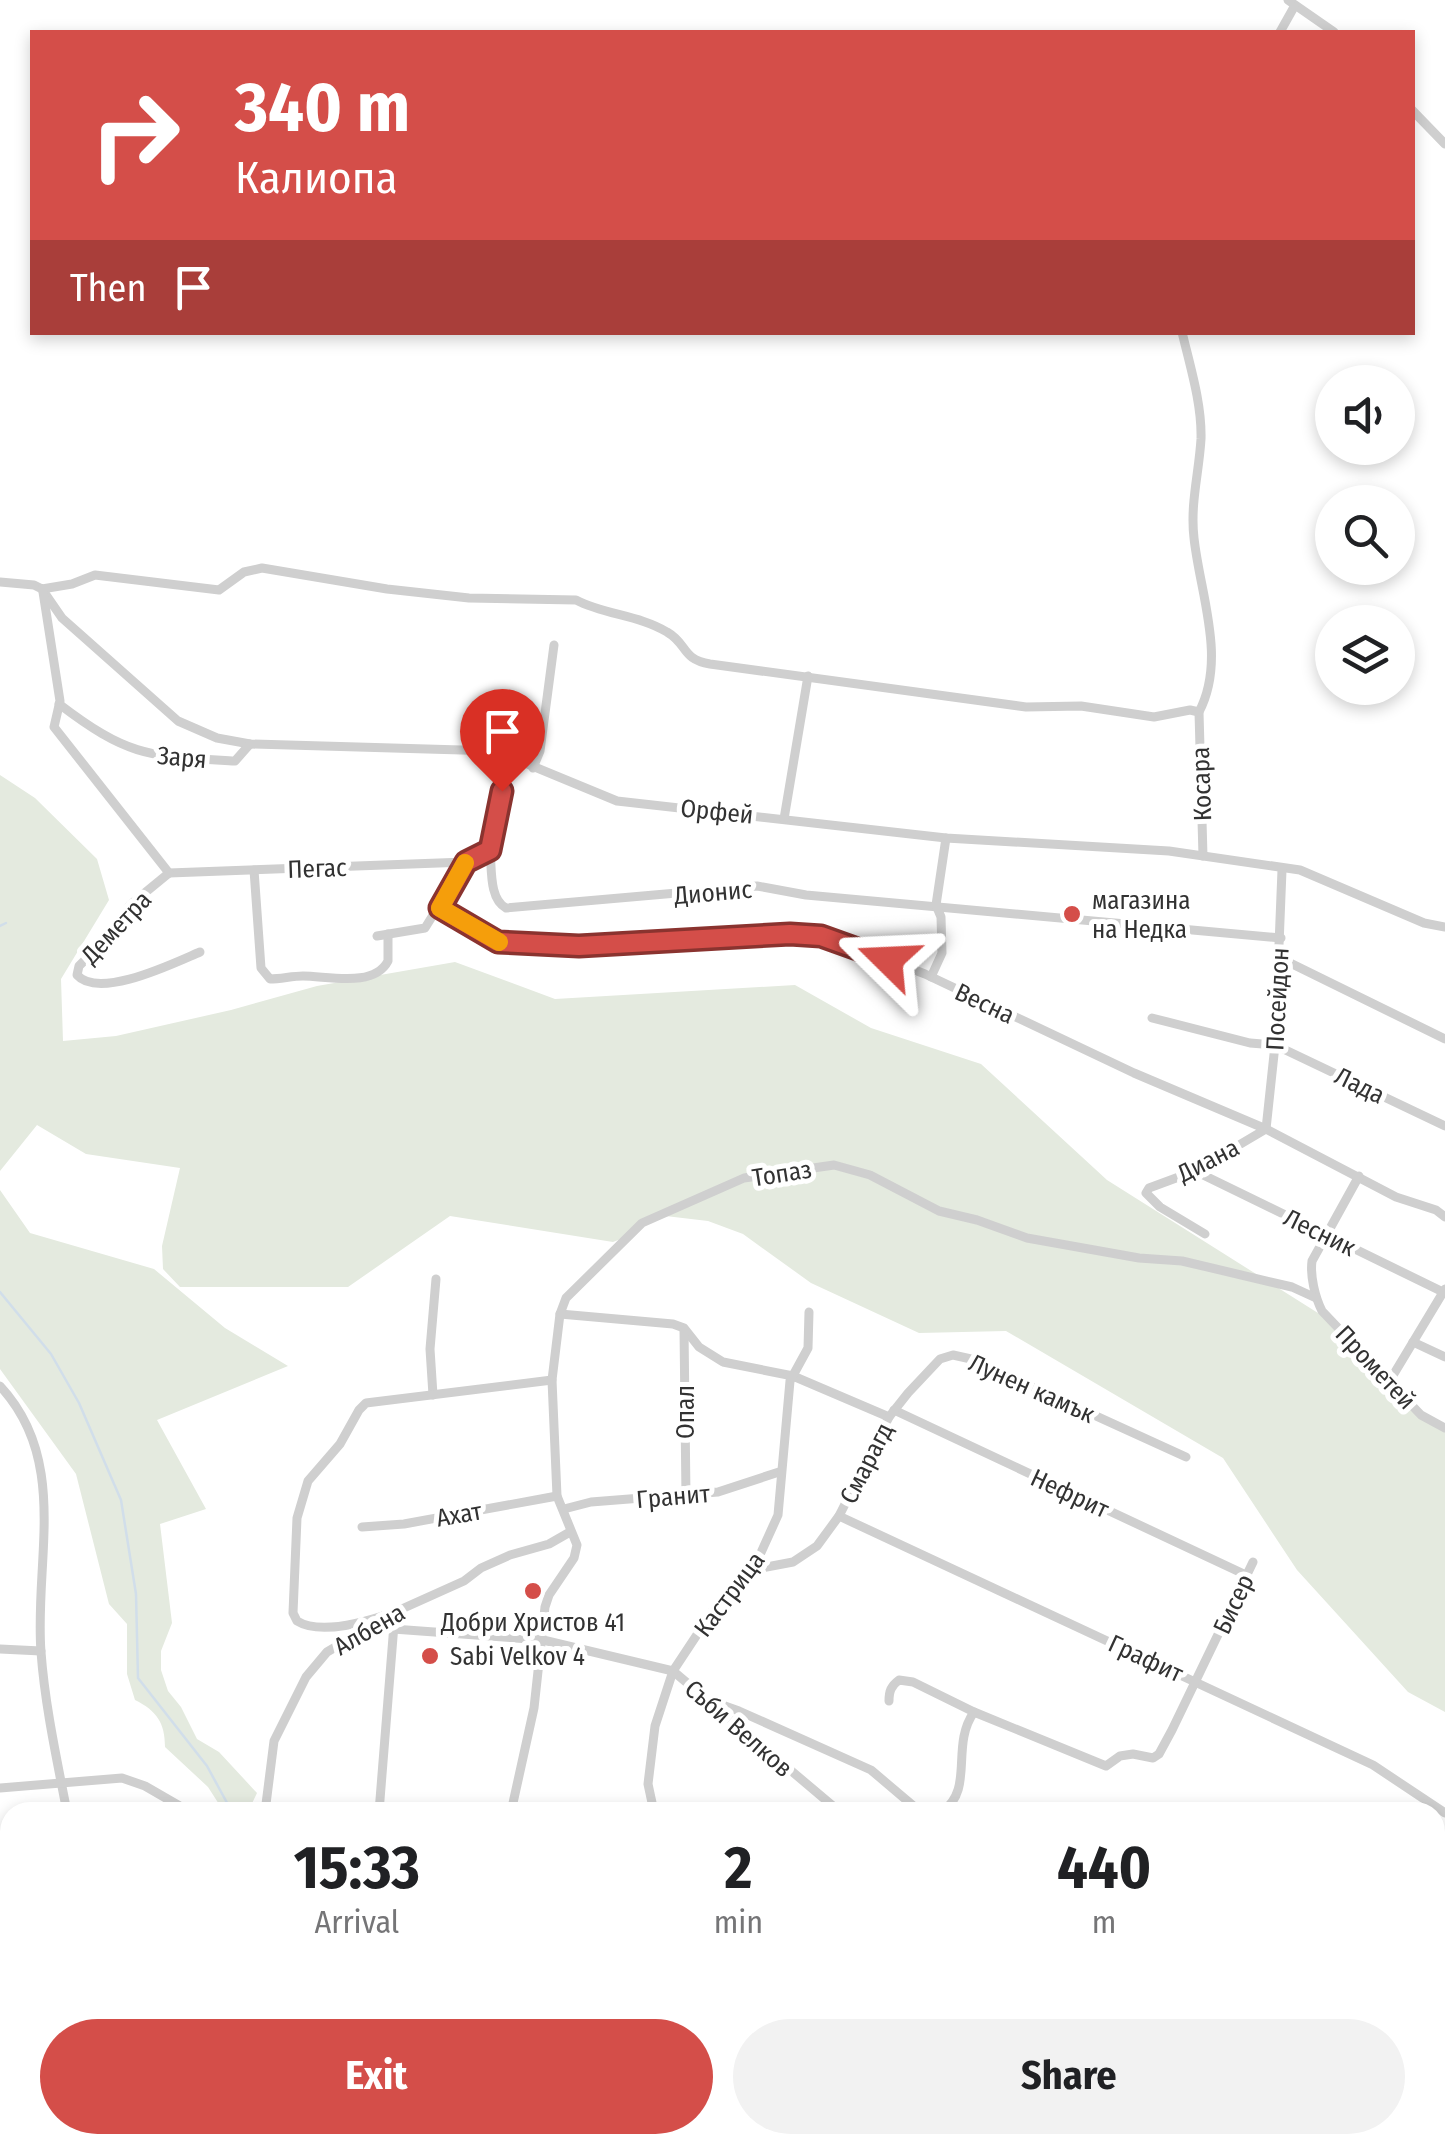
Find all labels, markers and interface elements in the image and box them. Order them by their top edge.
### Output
text: 340 m [235,66,410,150]
icon: right [70,70,200,200]
text: Калиопа [235,151,398,205]
icon: arrive [166,260,221,315]
text: Then [70,265,146,311]
map controls [1315,365,1415,705]
button: sound [1315,365,1415,465]
button: search [1315,485,1415,585]
button: layers [1315,605,1415,705]
pin [460,689,545,792]
icon: arrive [475,704,530,759]
street label: Заря [156,741,208,775]
street label: Косара [1186,746,1218,822]
street label: Орфей [679,793,755,831]
street label: Пегас [287,853,347,885]
street label: Дионис [672,875,754,911]
street label: Деметра [75,885,158,971]
place label: магазина на Недка [1092,886,1191,945]
marker: магазина на Недка [1061,903,1083,925]
position arrow [836,908,940,1012]
street label: Посейдон [1260,947,1296,1051]
street label: Весна [950,977,1019,1031]
street label: Лада [1330,1061,1389,1111]
street label: Диана [1172,1133,1244,1190]
street label: Топаз [750,1154,814,1193]
street label: Лесник [1279,1203,1361,1263]
street label: Прометей [1329,1319,1422,1416]
street label: Лунен камък [964,1348,1099,1430]
street label: Опал [671,1385,701,1439]
street label: Смарагд [834,1418,900,1509]
street label: Нефрит [1026,1463,1114,1525]
street label: Гранит [635,1479,712,1515]
street label: Ахат [434,1496,485,1534]
street label: Кастрица [688,1546,771,1643]
street label: Бисер [1207,1570,1261,1639]
marker: Добри Христов 41 [522,1580,544,1602]
street label: Албена [329,1598,410,1662]
place label: Добри Христов 41 [440,1608,625,1638]
street label: Графит [1104,1629,1188,1690]
place label: Sabi Velkov 4 [450,1642,585,1672]
marker: Sabi Velkov 4 [419,1645,441,1667]
street label: Съби Велков [678,1674,798,1784]
text: 15:33 [294,1832,420,1904]
text: 2 [725,1832,752,1904]
text: 440 [1057,1832,1151,1904]
text: Arrival [314,1903,399,1941]
text: min [714,1903,763,1941]
text: m [1092,1903,1116,1941]
button: Exit [40,2019,713,2134]
button: Share [733,2019,1405,2134]

